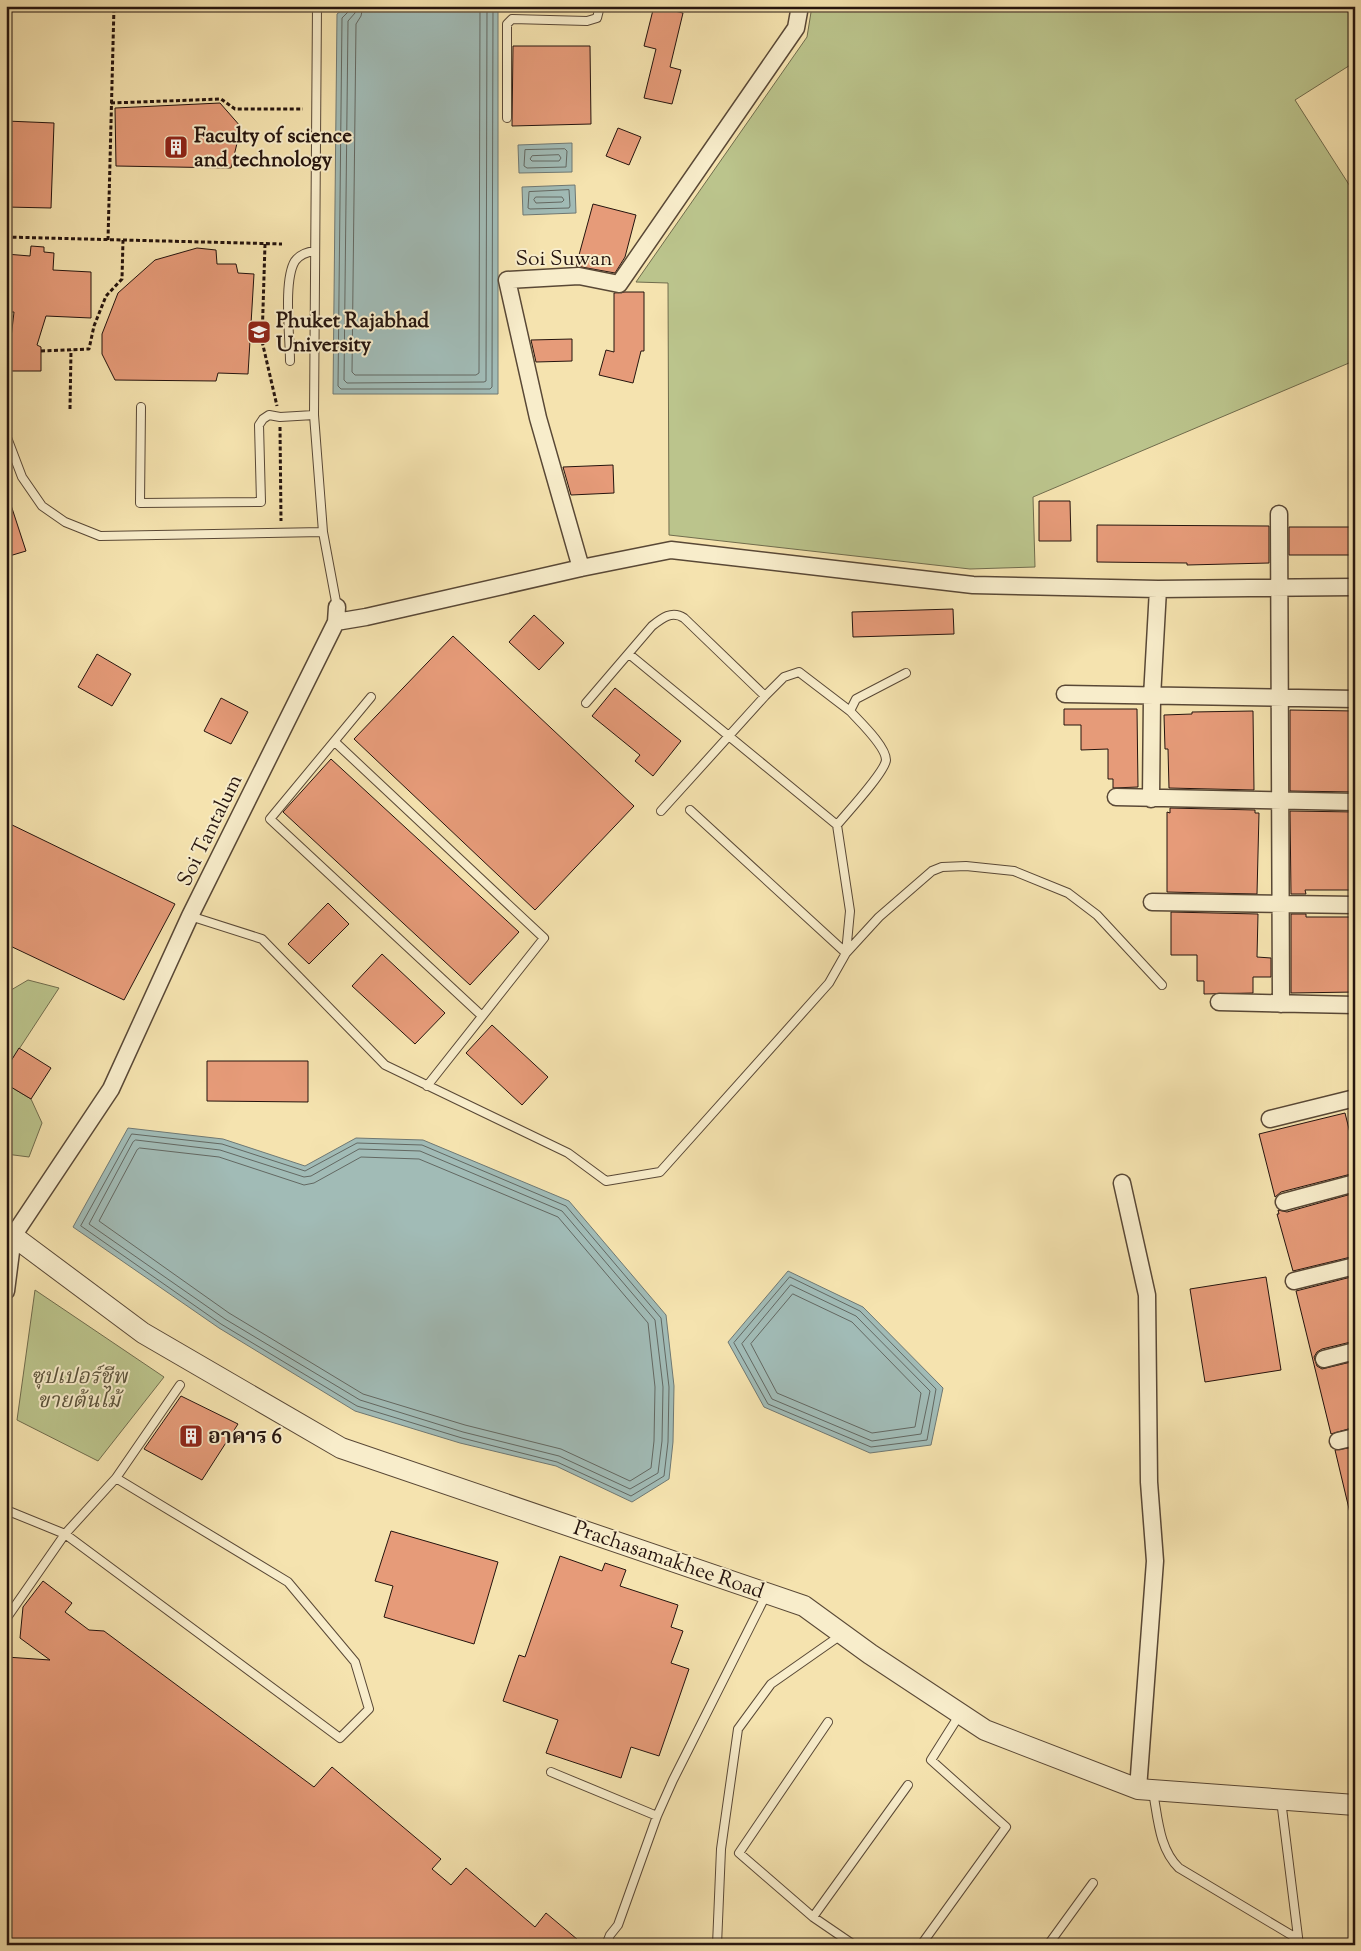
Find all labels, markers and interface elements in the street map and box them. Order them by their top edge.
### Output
place label: Faculty of science and technology [194,122,352,176]
building icon: Faculty of science and technology [163,134,189,160]
street label: Soi Suwan [516,245,612,275]
place label: Phuket Rajabhad University [276,307,429,361]
school or university icon: Phuket Rajabhad University [246,319,272,345]
street label: Soi Tantalum [171,770,251,892]
park label: ซุปเปอร์ชีพ ขายต้นไม้ [31,1363,129,1417]
building icon: อาคาร 6 [178,1423,204,1449]
place label: อาคาร 6 [208,1423,282,1453]
street label: Prachasamakhee Road [569,1514,768,1608]

